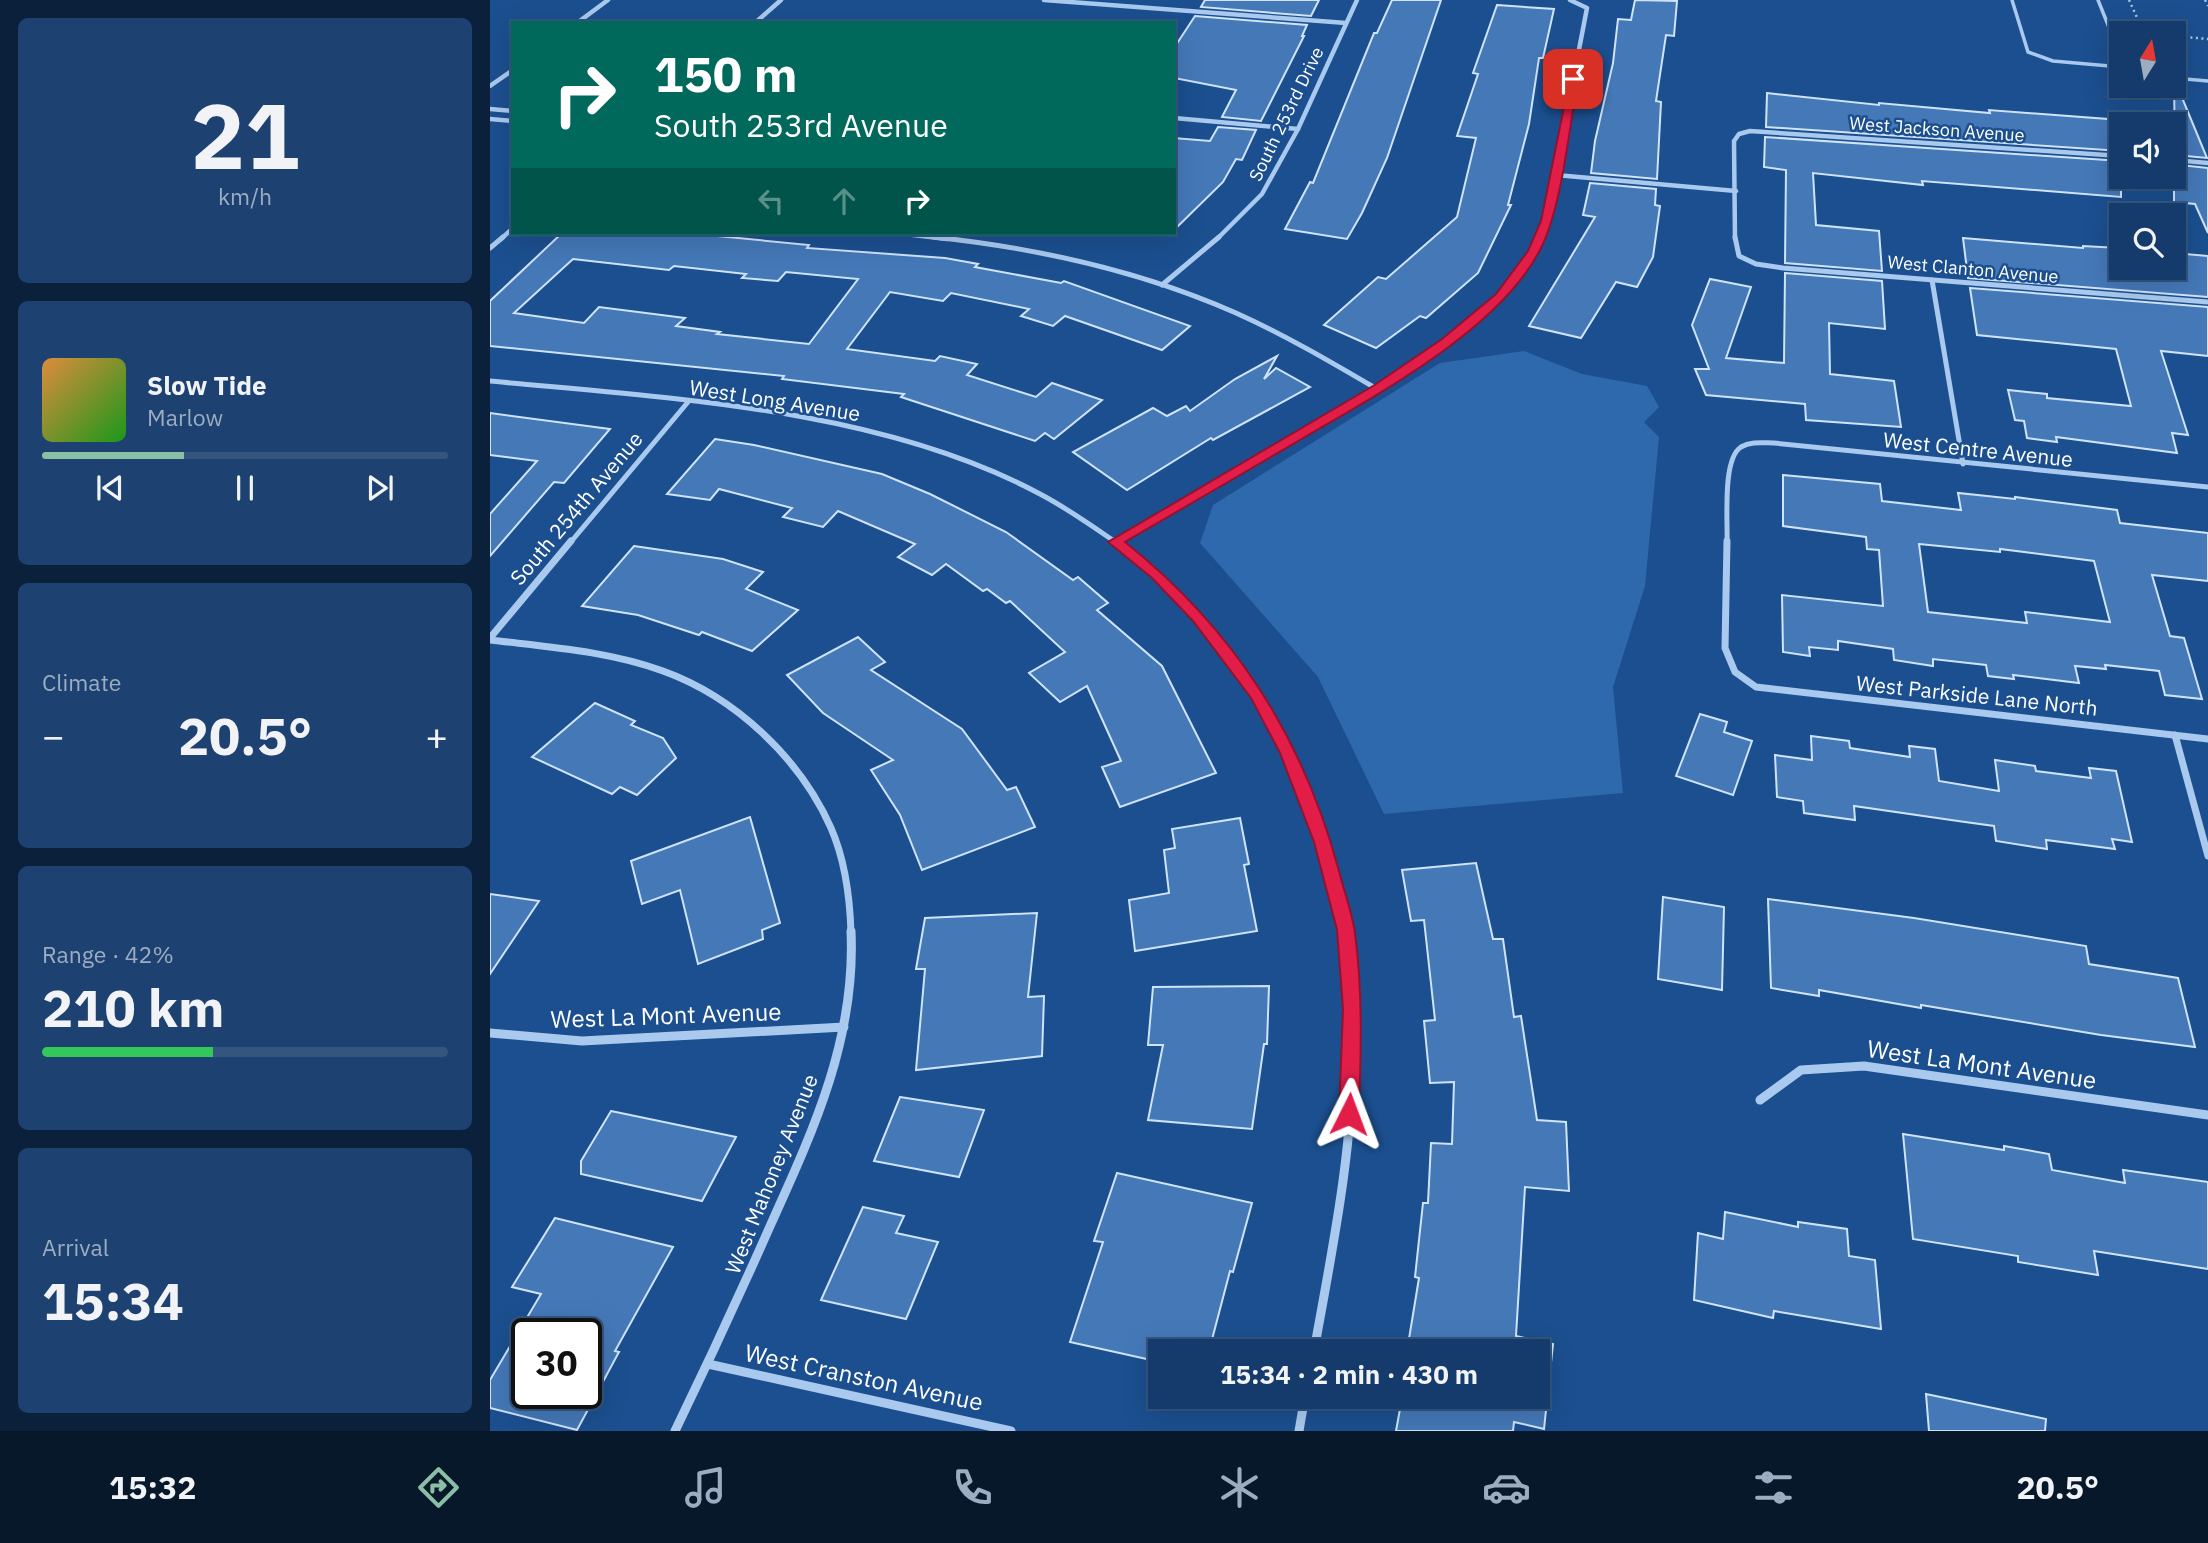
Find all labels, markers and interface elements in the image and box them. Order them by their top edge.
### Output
north arrow [2109,21,2186,98]
map controls [2109,21,2186,280]
text: 150 m [654,42,798,105]
street label: South 253rd Drive [1243,43,1329,185]
icon: right [539,49,630,140]
pin [1543,49,1603,109]
icon: arrive [1554,60,1592,98]
text: 21 [190,76,300,194]
text: South 253rd Avenue [654,104,948,146]
street label: West Jackson Avenue [1849,111,2025,147]
button: sound [2109,112,2186,189]
text: km/h [218,181,272,211]
icon: left [752,182,790,220]
icon: ahead [825,182,863,220]
icon: right [898,182,936,220]
button: search [2109,203,2186,280]
street label: West Clanton Avenue [1886,250,2060,288]
text: Slow Tide [147,368,267,402]
street label: West Long Avenue [688,373,862,427]
text: Marlow [147,402,223,432]
street label: South 254th Avenue [503,425,649,591]
street label: West Centre Avenue [1882,425,2074,473]
icon: previous [91,469,129,507]
icon: pause [226,469,264,507]
icon: next [361,469,399,507]
text: Climate [42,667,121,697]
street label: West Parkside Lane North [1855,668,2099,722]
text: 20.5° [178,702,312,769]
text: − [42,711,65,760]
text: + [425,711,448,760]
text: Range · 42% [42,939,174,969]
text: 210 km [42,974,224,1041]
street label: West La Mont Avenue [550,995,782,1035]
street label: West La Mont Avenue [1865,1032,2099,1096]
street label: West Mahoney Avenue [718,1070,824,1278]
position arrow [1312,1077,1386,1151]
text: Arrival [42,1232,109,1262]
text: 15:34 [42,1267,184,1334]
speed limit sign: 30 [511,1318,602,1409]
street label: West Cranston Avenue [742,1336,986,1418]
text: 15:34 · 2 min · 430 m [1220,1357,1478,1391]
icon: directions [414,1463,463,1512]
icon: music [681,1463,730,1512]
icon: phone [948,1463,997,1512]
icon: climate [1215,1463,1264,1512]
icon: car [1482,1463,1531,1512]
icon: filters [1749,1463,1798,1512]
text: 15:32 [109,1466,196,1508]
text: 20.5° [2016,1466,2099,1508]

